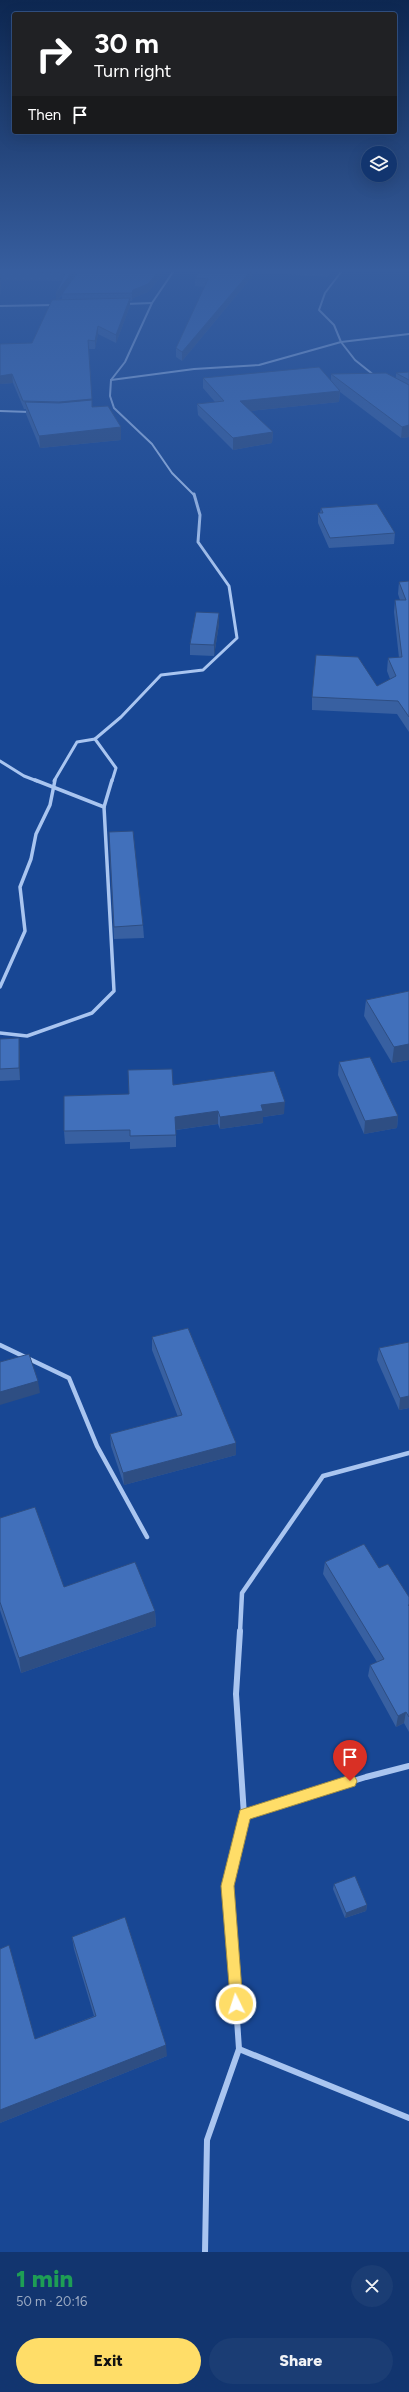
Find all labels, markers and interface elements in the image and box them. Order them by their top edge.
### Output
text: 30 m [94,26,159,60]
icon: right [28,28,80,80]
text: Turn right [94,60,171,82]
icon: arrive [69,104,91,126]
text: Then [28,106,61,124]
map controls [361,146,397,182]
button: layers [361,146,397,182]
pin [333,1740,367,1781]
icon: arrive [339,1746,361,1768]
position arrow [215,1983,257,2025]
text: 1 min [16,2264,73,2293]
button: close [351,2265,393,2307]
text: 50 m · 20:16 [16,2294,87,2309]
button: Exit [16,2338,201,2384]
button: Share [209,2338,393,2384]

